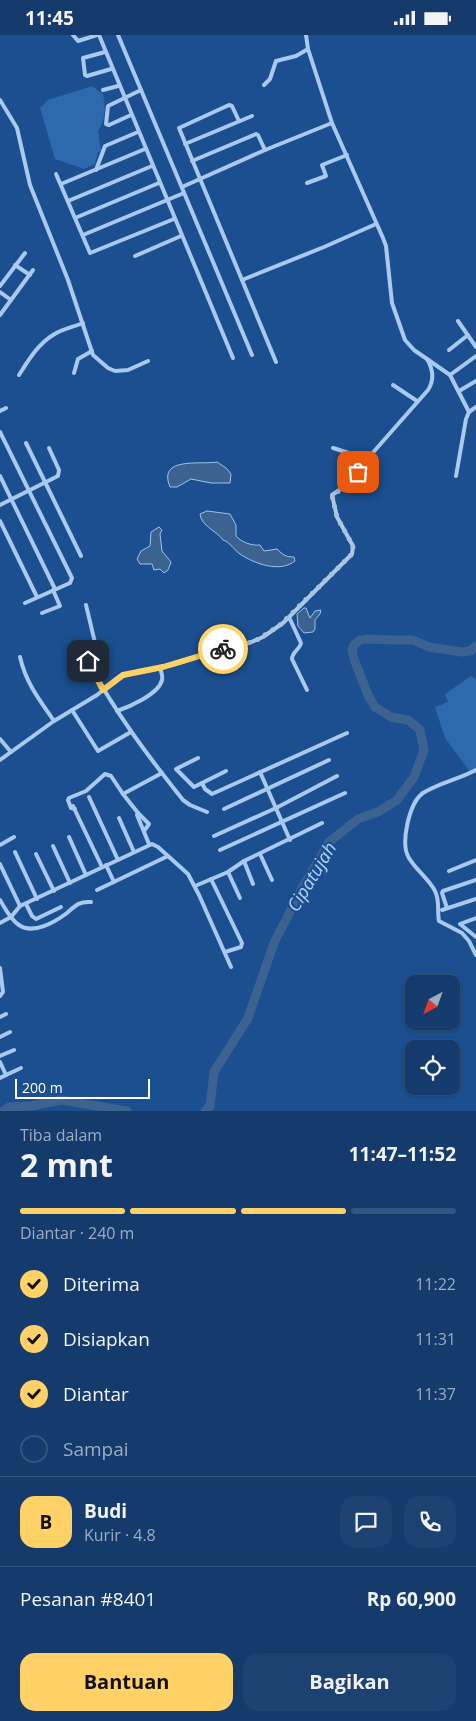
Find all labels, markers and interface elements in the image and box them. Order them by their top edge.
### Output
text: 11:45 [25,5,74,31]
pin [337,451,379,493]
icon: bag [344,458,372,486]
courier [198,624,248,674]
icon: bike [209,635,237,663]
pin [67,640,109,682]
icon: home [74,647,102,675]
water label: Cipatujah [281,837,341,916]
north arrow [405,975,460,1030]
map controls [405,975,460,1095]
button: locate [405,1040,460,1095]
scale bar [15,1076,150,1099]
text: 200 m [22,1078,63,1097]
text: Tiba dalam [20,1124,102,1146]
text: 11:47–11:52 [349,1141,456,1167]
text: 2 mnt [20,1143,113,1186]
text: Diantar · 240 m [20,1222,134,1244]
icon: check [20,1270,48,1298]
text: Diterima [63,1271,140,1297]
text: 11:22 [415,1273,456,1295]
icon: check [20,1325,48,1353]
text: Disiapkan [63,1326,150,1352]
text: 11:31 [415,1328,456,1350]
icon: check [20,1380,48,1408]
text: Diantar [63,1381,129,1407]
text: 11:37 [415,1383,456,1405]
text: Sampai [63,1436,129,1462]
button: chat [340,1496,392,1548]
button: phone [404,1496,456,1548]
text: Budi [84,1498,127,1524]
text: B [40,1509,52,1535]
text: Kurir · 4.8 [84,1524,156,1546]
text: Pesanan #8401 [20,1586,156,1612]
text: Rp 60,900 [367,1586,456,1612]
button: Bantuan [20,1653,233,1711]
button: Bagikan [243,1653,456,1711]

